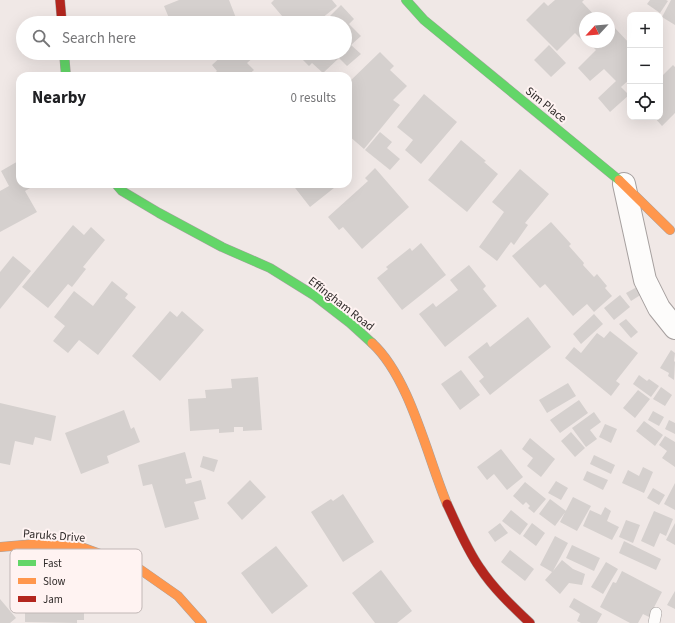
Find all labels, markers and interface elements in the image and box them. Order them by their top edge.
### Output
north arrow [579,12,615,48]
map controls [627,12,663,120]
button: + [627,12,663,48]
search box [16,16,352,60]
icon: search [30,27,52,49]
text: Search here [62,28,136,49]
button: − [627,48,663,84]
street label: Sim Place [522,83,570,127]
button: locate [627,84,663,120]
text: Nearby [32,86,86,110]
text: 0 results [291,89,336,107]
street label: Effingham Road [304,273,378,335]
street label: Paruks Drive [22,525,86,547]
legend [10,549,142,613]
text: Fast [43,556,62,571]
text: Slow [43,574,66,589]
text: Jam [43,592,63,607]

